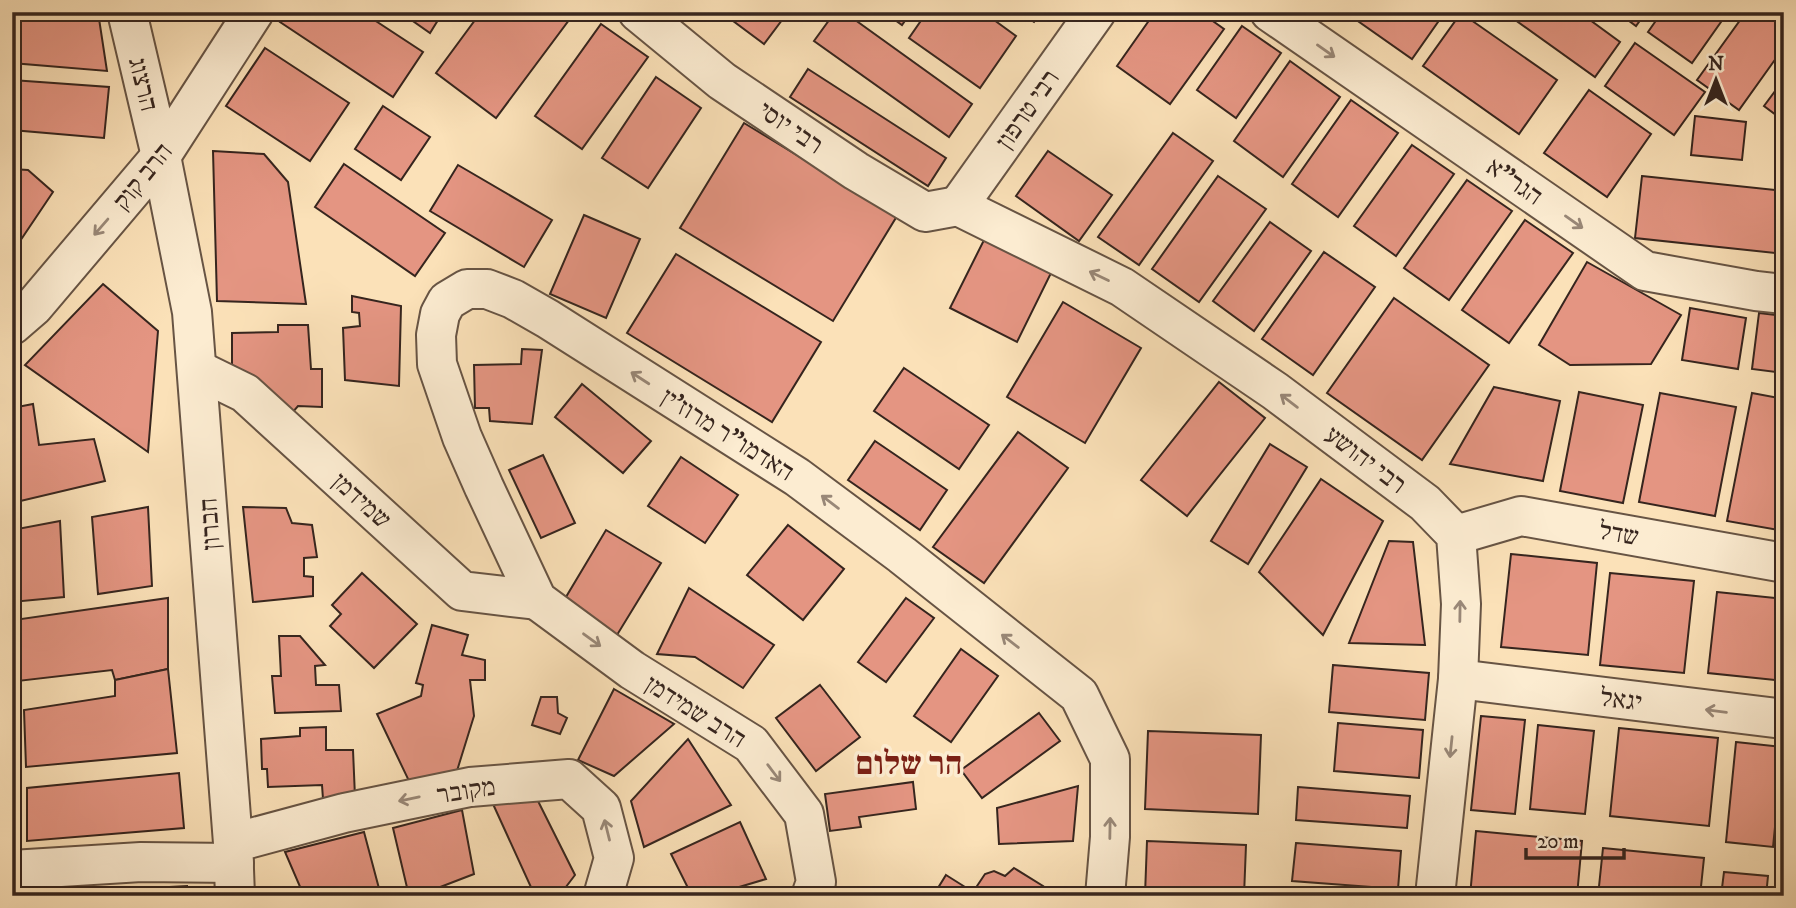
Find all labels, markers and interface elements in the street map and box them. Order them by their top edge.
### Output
one-way arrow [1316,44,1335,58]
north arrow [1680,46,1750,116]
text: N [1708,53,1724,76]
street label: הרצוג [120,54,165,115]
street label: רבי טרפון [989,64,1068,156]
street label: רבי יוסי [751,94,829,162]
street label: הרב קוק [106,136,180,217]
street label: הגר"א [1479,151,1549,213]
one-way arrow [1564,215,1583,229]
one-way arrow [93,217,109,235]
one-way arrow [1089,268,1110,282]
one-way arrow [630,371,650,385]
street label: האדמו"ר מרוז'ין [654,381,800,489]
one-way arrow [1279,394,1298,409]
street label: רבי יהושע [1318,419,1413,502]
street label: שמידמן [324,466,398,536]
one-way arrow [821,495,840,509]
street label: חברון [192,497,229,551]
street label: שדל [1596,515,1641,554]
one-way arrow [1453,600,1467,623]
one-way arrow [582,633,601,648]
one-way arrow [1002,633,1020,648]
street label: הרב שמידמן [639,668,752,756]
street label: יגאל [1598,682,1644,719]
one-way arrow [1705,704,1728,717]
one-way arrow [1444,735,1457,758]
district label: הר שלום [856,744,962,785]
one-way arrow [766,764,781,783]
street label: מקובר [434,771,498,812]
one-way arrow [398,793,421,807]
one-way arrow [1103,817,1117,840]
scale bar [1526,817,1624,861]
one-way arrow [600,819,613,842]
text: 20 m [1537,829,1579,855]

